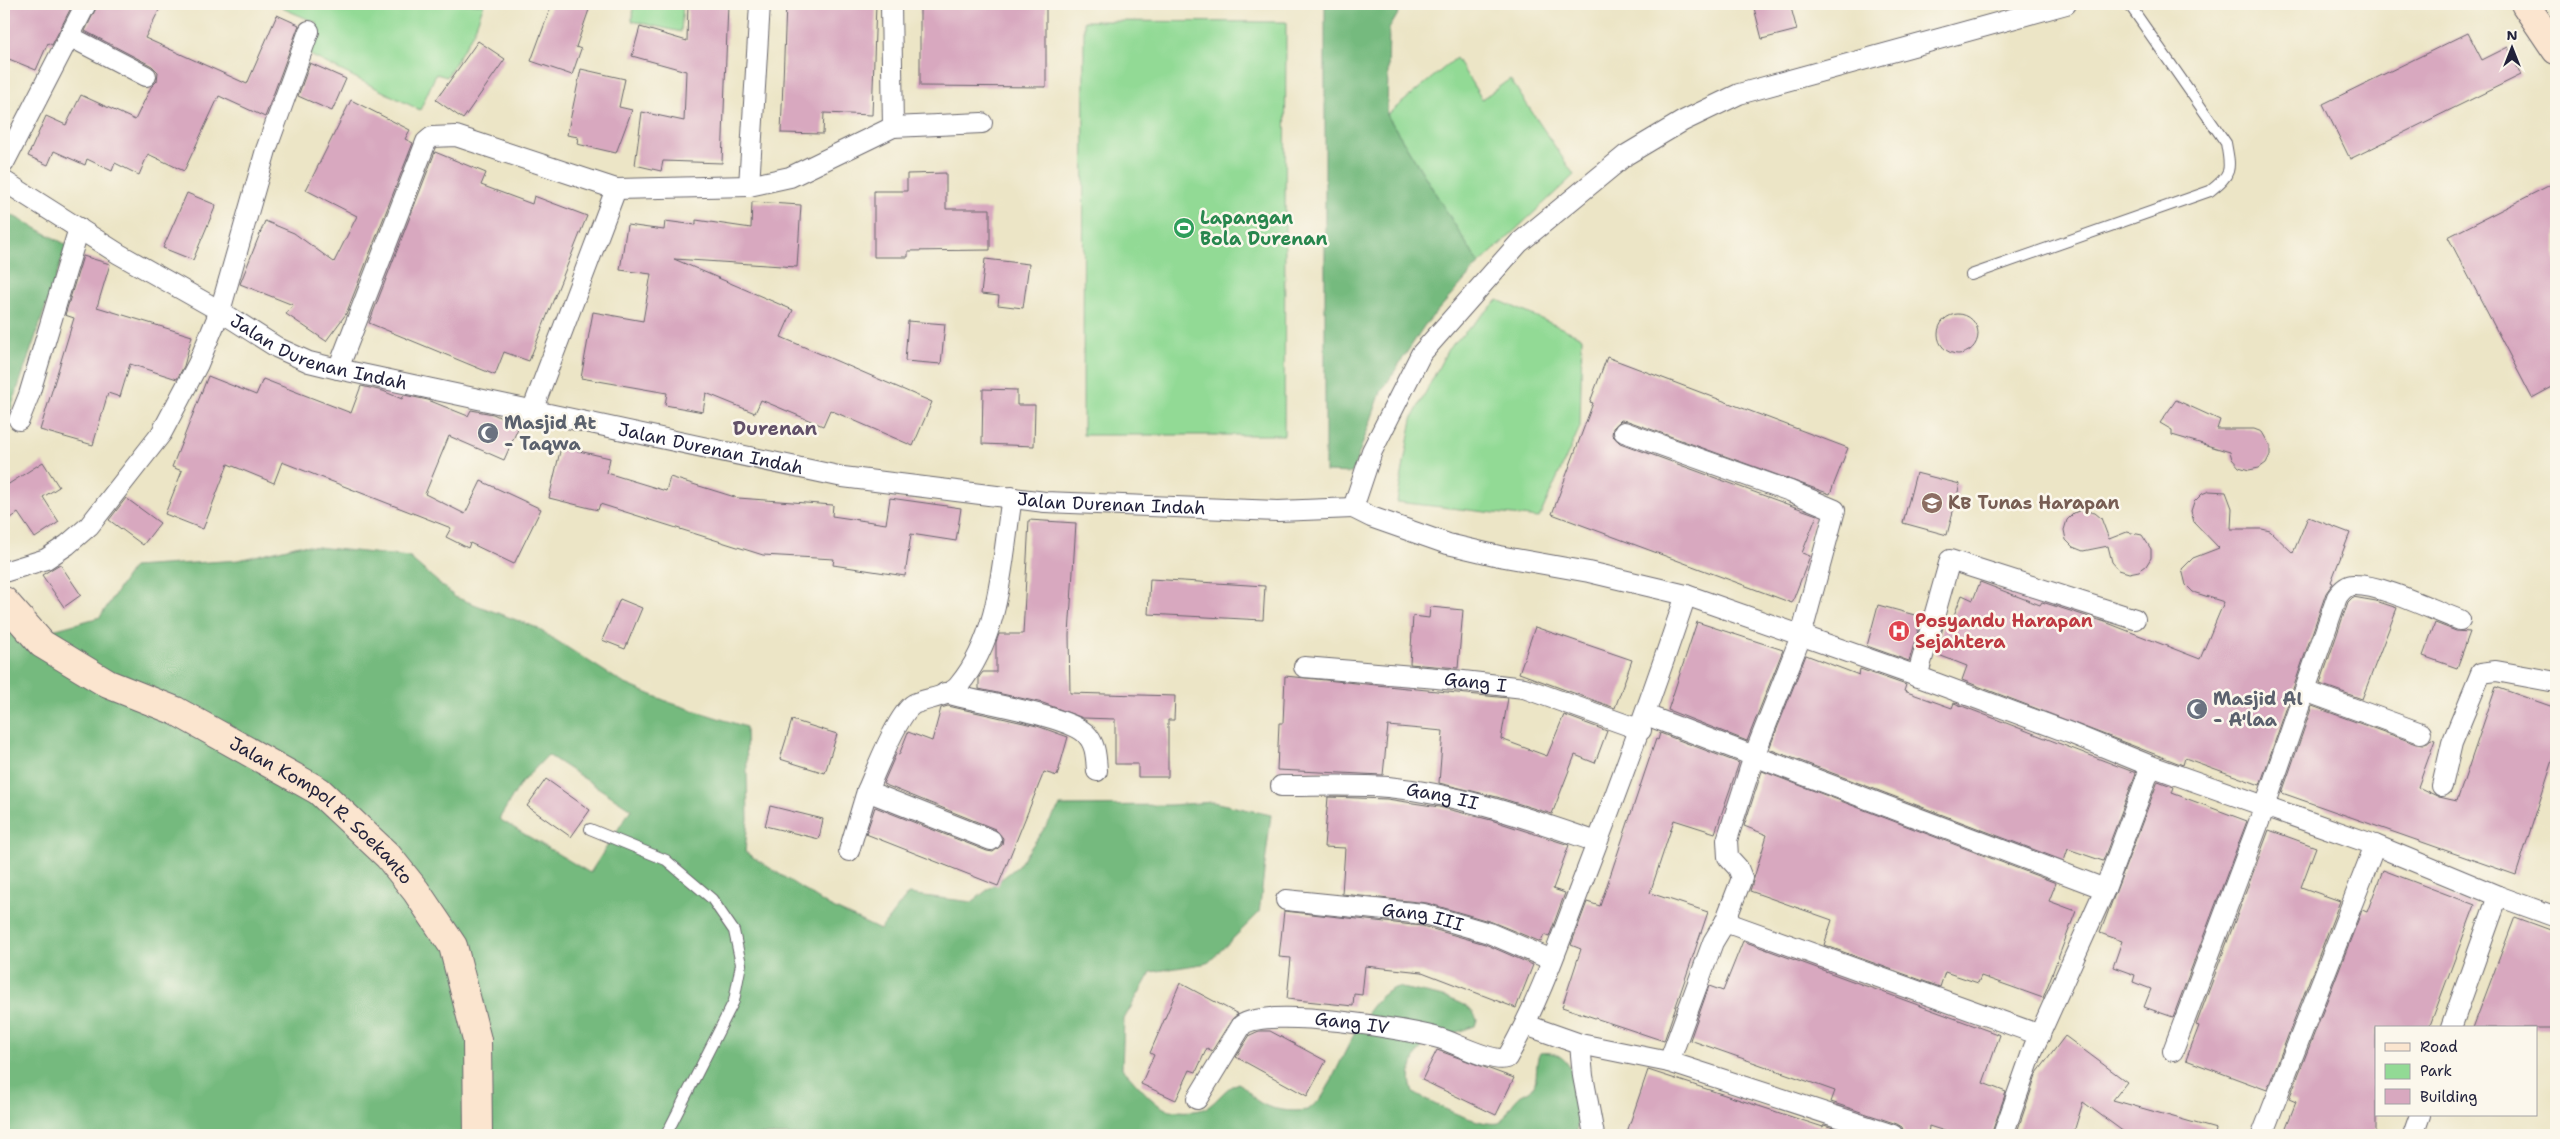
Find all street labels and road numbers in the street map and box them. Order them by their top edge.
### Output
street label: Jalan Durenan Indah [226,309,410,396]
street label: Jalan Durenan Indah [616,417,806,480]
street label: Jalan Durenan Indah [1015,487,1206,520]
street label: Gang I [1443,667,1508,698]
street label: Jalan Kompol R. Soekanto [225,731,418,889]
street label: Gang II [1405,777,1481,816]
street label: Gang III [1381,898,1467,937]
street label: Gang IV [1314,1007,1391,1040]

